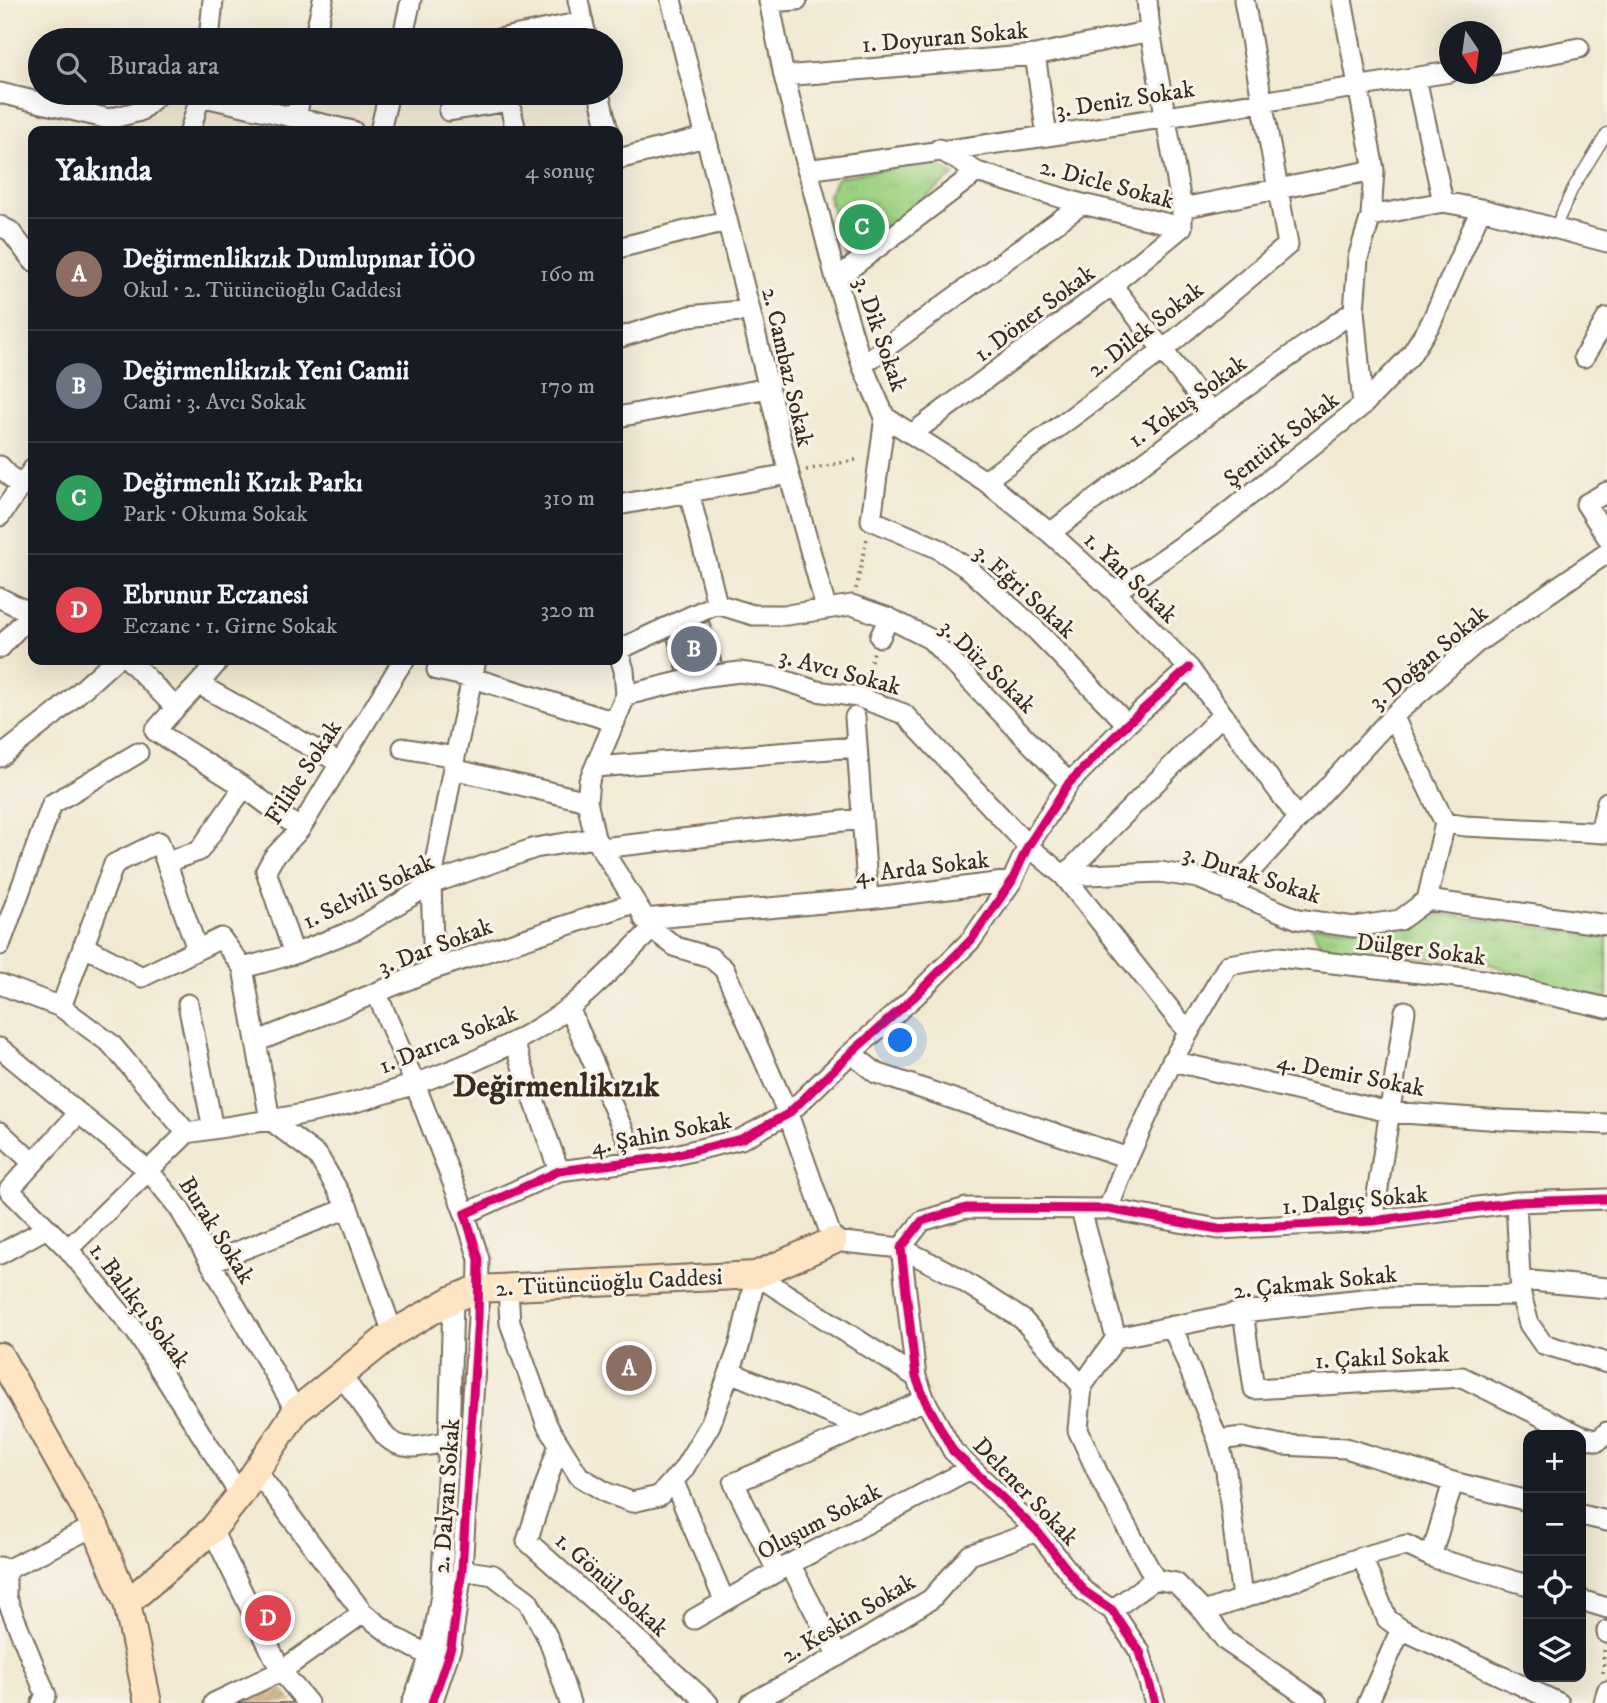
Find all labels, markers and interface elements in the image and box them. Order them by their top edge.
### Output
street label: 1. Doyuran Sokak [861,16,1030,60]
north arrow [1439,21,1502,84]
search box [28,28,623,105]
icon: search [52,48,90,86]
text: Burada ara [108,50,219,83]
street label: 3. Deniz Sokak [1054,74,1197,126]
street label: 2. Dicle Sokak [1036,152,1177,216]
text: Yakında [56,153,152,190]
text: 4 sonuç [525,157,595,186]
pin: C [839,201,885,253]
text: Değirmenlikızık Dumlupınar İÖO [123,243,475,276]
street label: 1. Döner Sokak [968,258,1101,369]
text: A [72,260,86,289]
text: 160 m [540,260,595,289]
street label: 3. Dik Sokak [846,273,914,396]
street label: 2. Dilek Sokak [1081,275,1210,384]
text: Okul · 2. Tütüncüoğlu Caddesi [123,276,402,305]
street label: 2. Cambaz Sokak [754,285,820,450]
street label: 1. Yokuş Sokak [1122,349,1253,455]
text: Değirmenlikızık Yeni Camii [123,355,409,388]
text: B [72,372,86,401]
text: 170 m [540,372,595,401]
street label: Şentürk Sokak [1218,385,1345,494]
text: Cami · 3. Avcı Sokak [123,388,306,417]
text: Değirmenli Kızık Parkı [123,467,363,500]
text: C [71,484,87,513]
text: 310 m [543,484,595,513]
text: Park · Okuma Sokak [123,500,308,529]
street label: 1. Yan Sokak [1077,525,1184,630]
street label: 3. Eğri Sokak [967,538,1082,645]
text: Ebrunur Eczanesi [123,579,309,612]
text: D [70,596,88,625]
text: 320 m [541,596,595,625]
street label: 3. Doğan Sokak [1363,599,1495,717]
text: Eczane · 1. Girne Sokak [123,612,337,641]
street label: 3. Düz Sokak [933,613,1042,720]
pin: B [671,623,717,675]
street label: 3. Avcı Sokak [776,641,904,703]
street label: Filibe Sokak [259,714,349,831]
street label: 3. Durak Sokak [1179,839,1325,911]
street label: 4. Arda Sokak [853,845,991,891]
street label: 1. Selvili Sokak [298,847,439,937]
street label: 3. Dar Sokak [374,911,497,982]
street label: Dülger Sokak [1354,927,1488,973]
street label: 1. Darıca Sokak [375,999,522,1081]
your location [883,1023,917,1057]
street label: 4. Demir Sokak [1275,1046,1427,1104]
district label: Değirmenlikızık [453,1067,660,1107]
street label: 4. Şahin Sokak [588,1106,734,1162]
street label: Burak Sokak [171,1171,261,1290]
street label: 1. Dalgıç Sokak [1281,1180,1429,1222]
street label: 1. Balıkçı Sokak [82,1237,196,1375]
street label: 2. Çakmak Sokak [1232,1259,1399,1307]
street label: 2. Tütüncüoğlu Caddesi [495,1262,723,1304]
street label: 1. Çakıl Sokak [1314,1339,1450,1376]
pin: A [606,1342,652,1394]
street label: 2. Dalyan Sokak [427,1417,467,1575]
map controls [1523,1430,1586,1682]
button: + [1523,1430,1586,1493]
street label: Delener Sokak [966,1431,1085,1552]
street label: Oluşum Sokak [752,1477,887,1567]
button: − [1523,1493,1586,1556]
street label: 1. Gönül Sokak [548,1526,674,1644]
button: locate [1523,1556,1586,1619]
street label: 2. Keskin Sokak [776,1567,921,1671]
pin: D [245,1592,291,1644]
button: layers [1523,1619,1586,1682]

